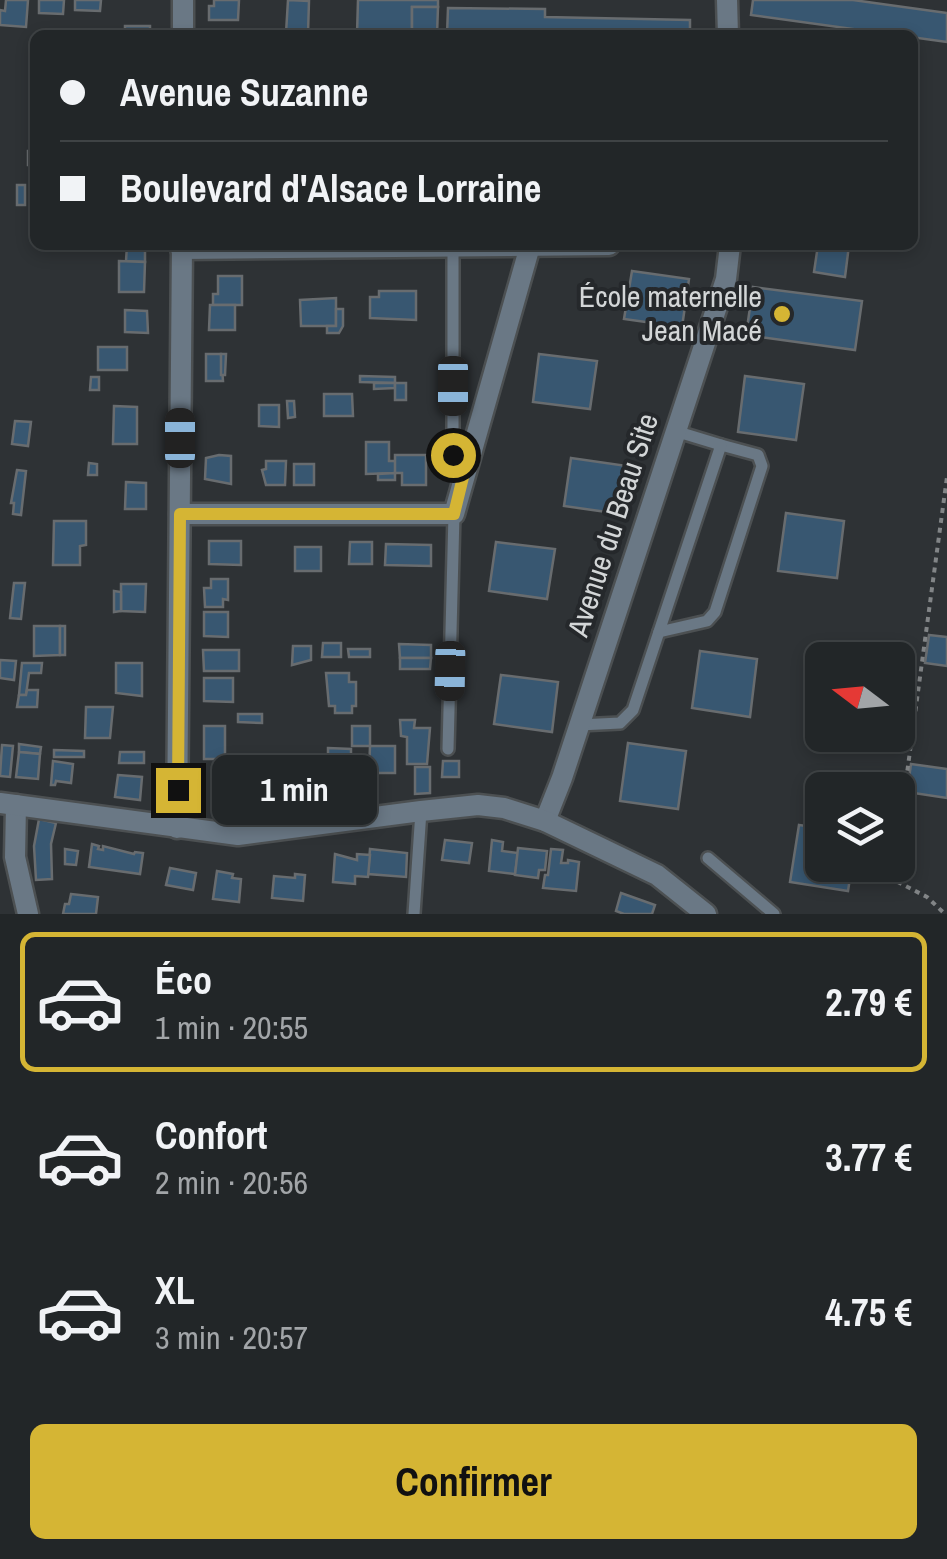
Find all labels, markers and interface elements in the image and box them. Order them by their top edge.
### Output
text: Avenue Suzanne [120,67,368,118]
text: Boulevard d'Alsace Lorraine [120,163,541,214]
place label: École maternelle Jean Macé [579,276,762,350]
marker: École maternelle Jean Macé [771,303,793,325]
car [438,356,468,416]
car [165,408,195,468]
street label: Avenue du Beau Site [557,408,667,642]
route start [431,433,476,478]
car [434,641,466,701]
north arrow [805,642,915,752]
map controls [805,642,915,882]
callout: 1 min [213,755,378,825]
route end [156,768,201,813]
text: 1 min [260,768,329,811]
button: layers [805,772,915,882]
text: Éco [155,955,212,1006]
icon: car [35,957,125,1047]
text: 2.79 € [825,977,912,1028]
text: 1 min · 20:55 [155,1006,308,1049]
text: Confort [155,1110,267,1161]
icon: car [35,1112,125,1202]
text: 3.77 € [825,1132,912,1183]
text: 2 min · 20:56 [155,1161,308,1204]
text: XL [155,1265,195,1316]
icon: car [35,1267,125,1357]
text: 4.75 € [825,1287,912,1338]
text: 3 min · 20:57 [155,1316,308,1359]
button: Confirmer [30,1424,917,1539]

